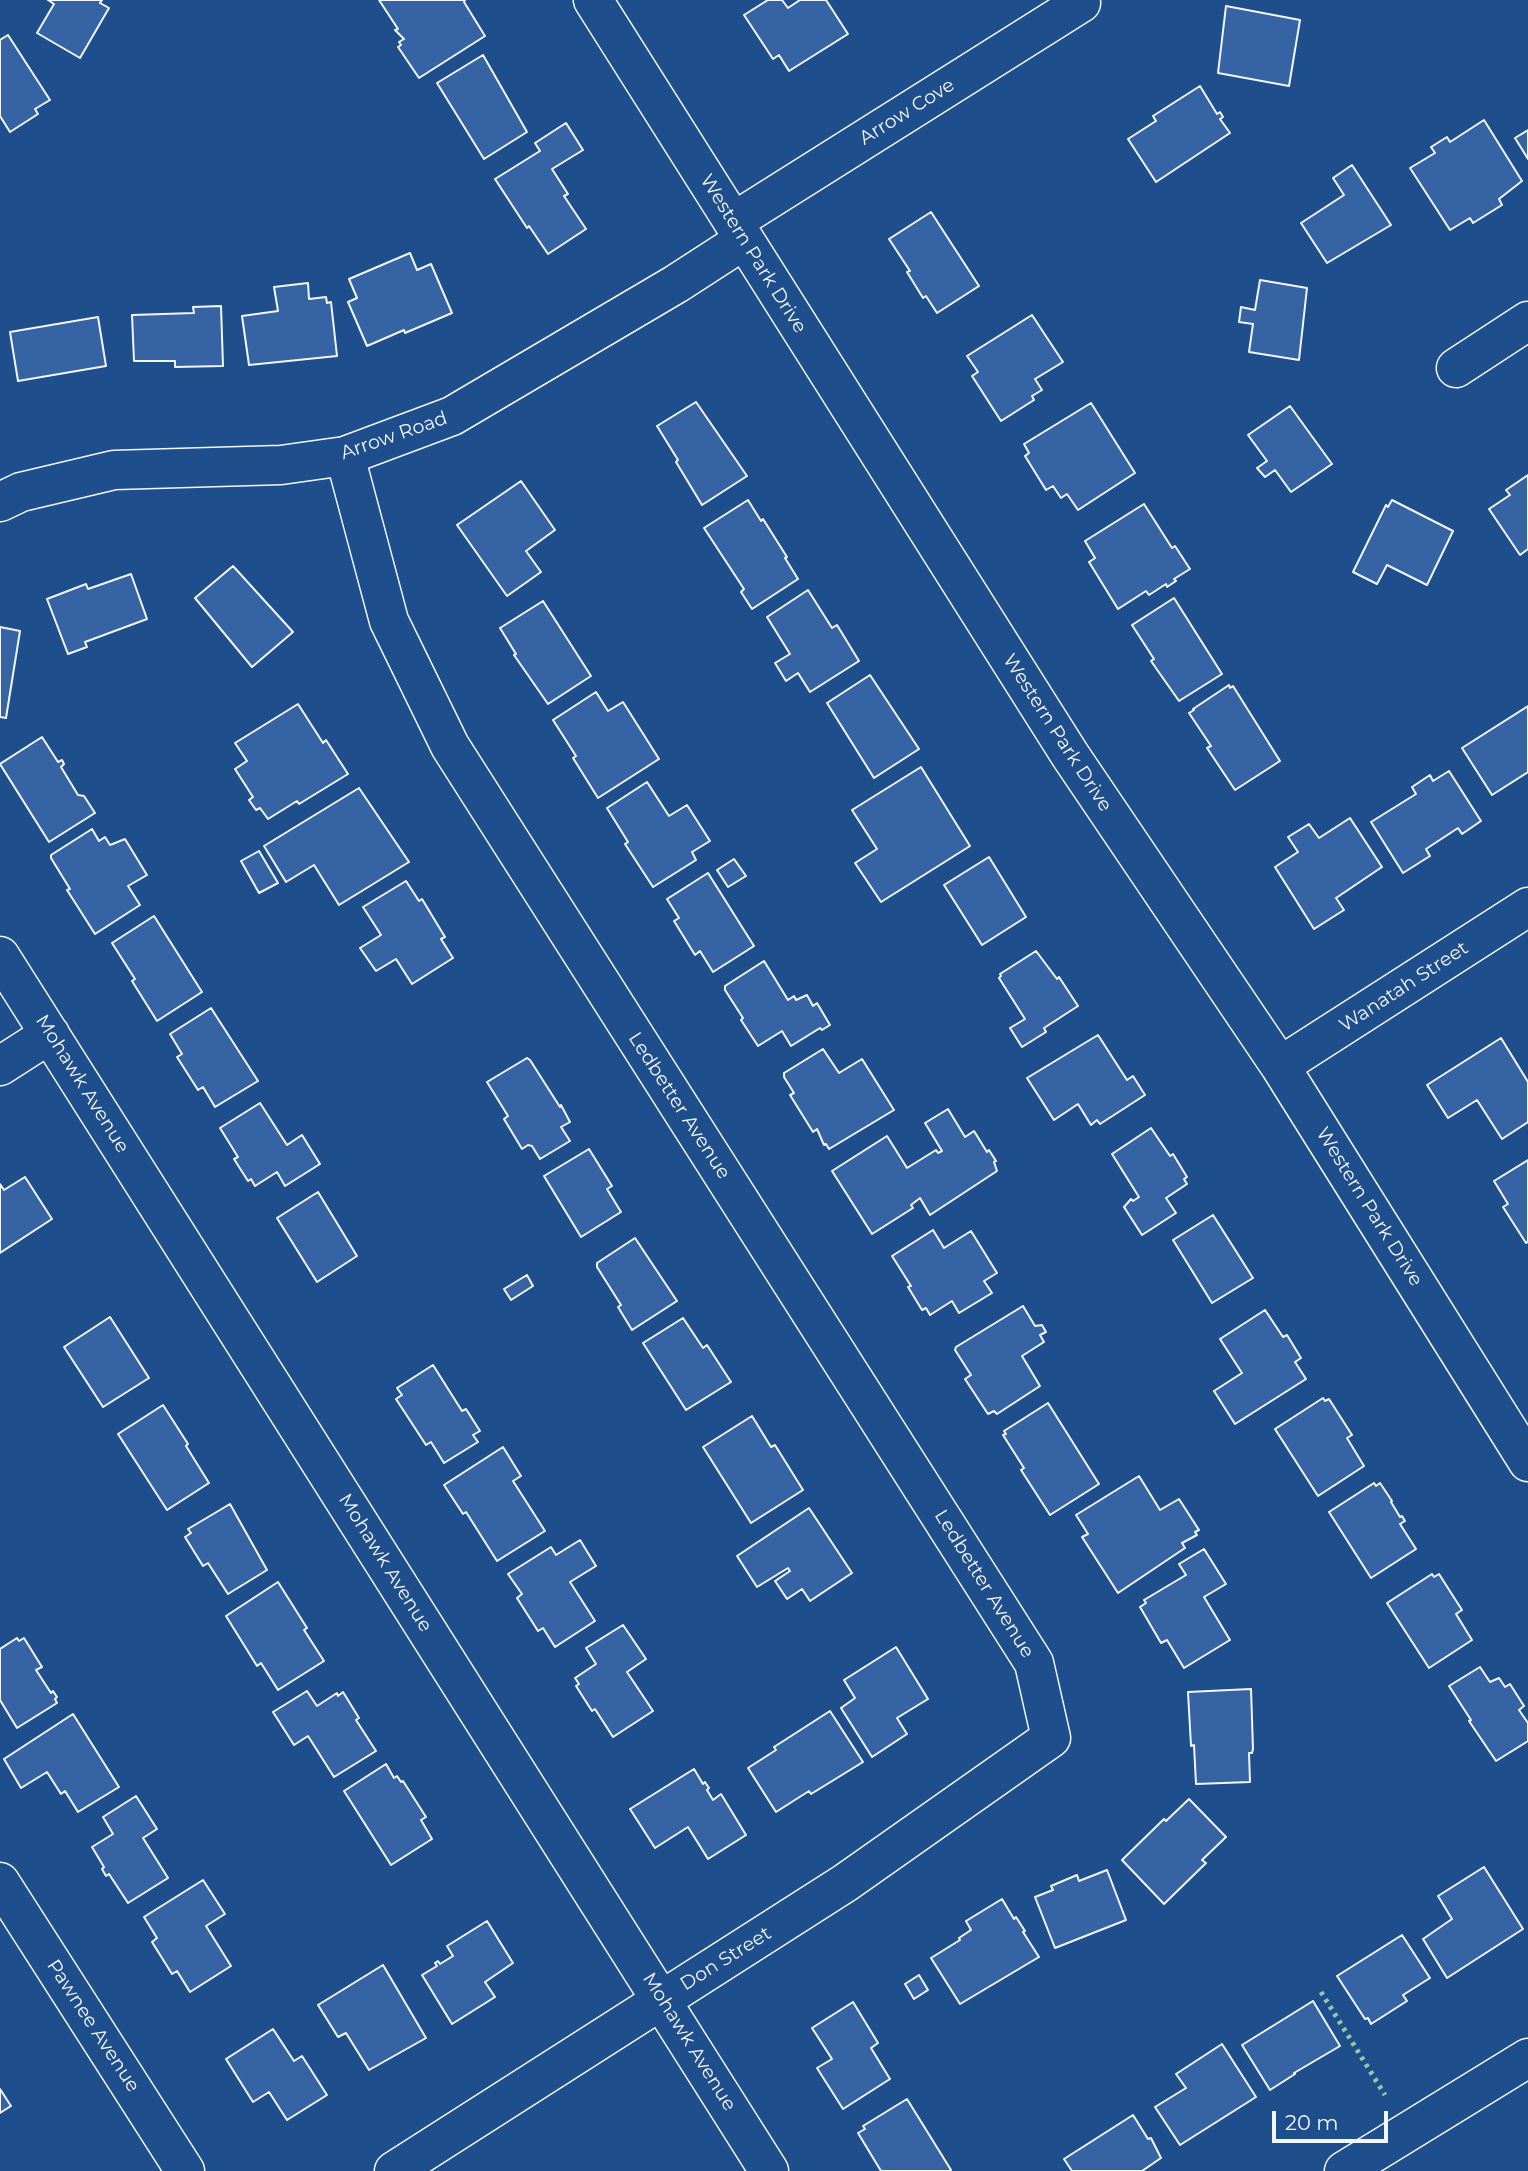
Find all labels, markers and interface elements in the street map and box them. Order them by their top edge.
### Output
street label: Arrow Cove [855,74,959,150]
street label: Western Park Drive [695,170,811,338]
street label: Arrow Road [338,407,450,465]
street label: Western Park Drive [998,650,1116,816]
street label: Wanatah Street [1335,937,1473,1037]
street label: Mohawk Avenue [30,1011,134,1157]
street label: Ledbetter Avenue [623,1028,735,1184]
street label: Western Park Drive [1311,1123,1427,1291]
street label: Mohawk Avenue [333,1490,437,1636]
street label: Ledbetter Avenue [929,1506,1039,1662]
street label: Don Street [676,1922,776,1996]
street label: Pawnee Avenue [42,1955,144,2097]
street label: Mohawk Avenue [637,1969,741,2115]
scale bar [1276,2098,1392,2142]
text: 20 m [1285,2110,1339,2135]

